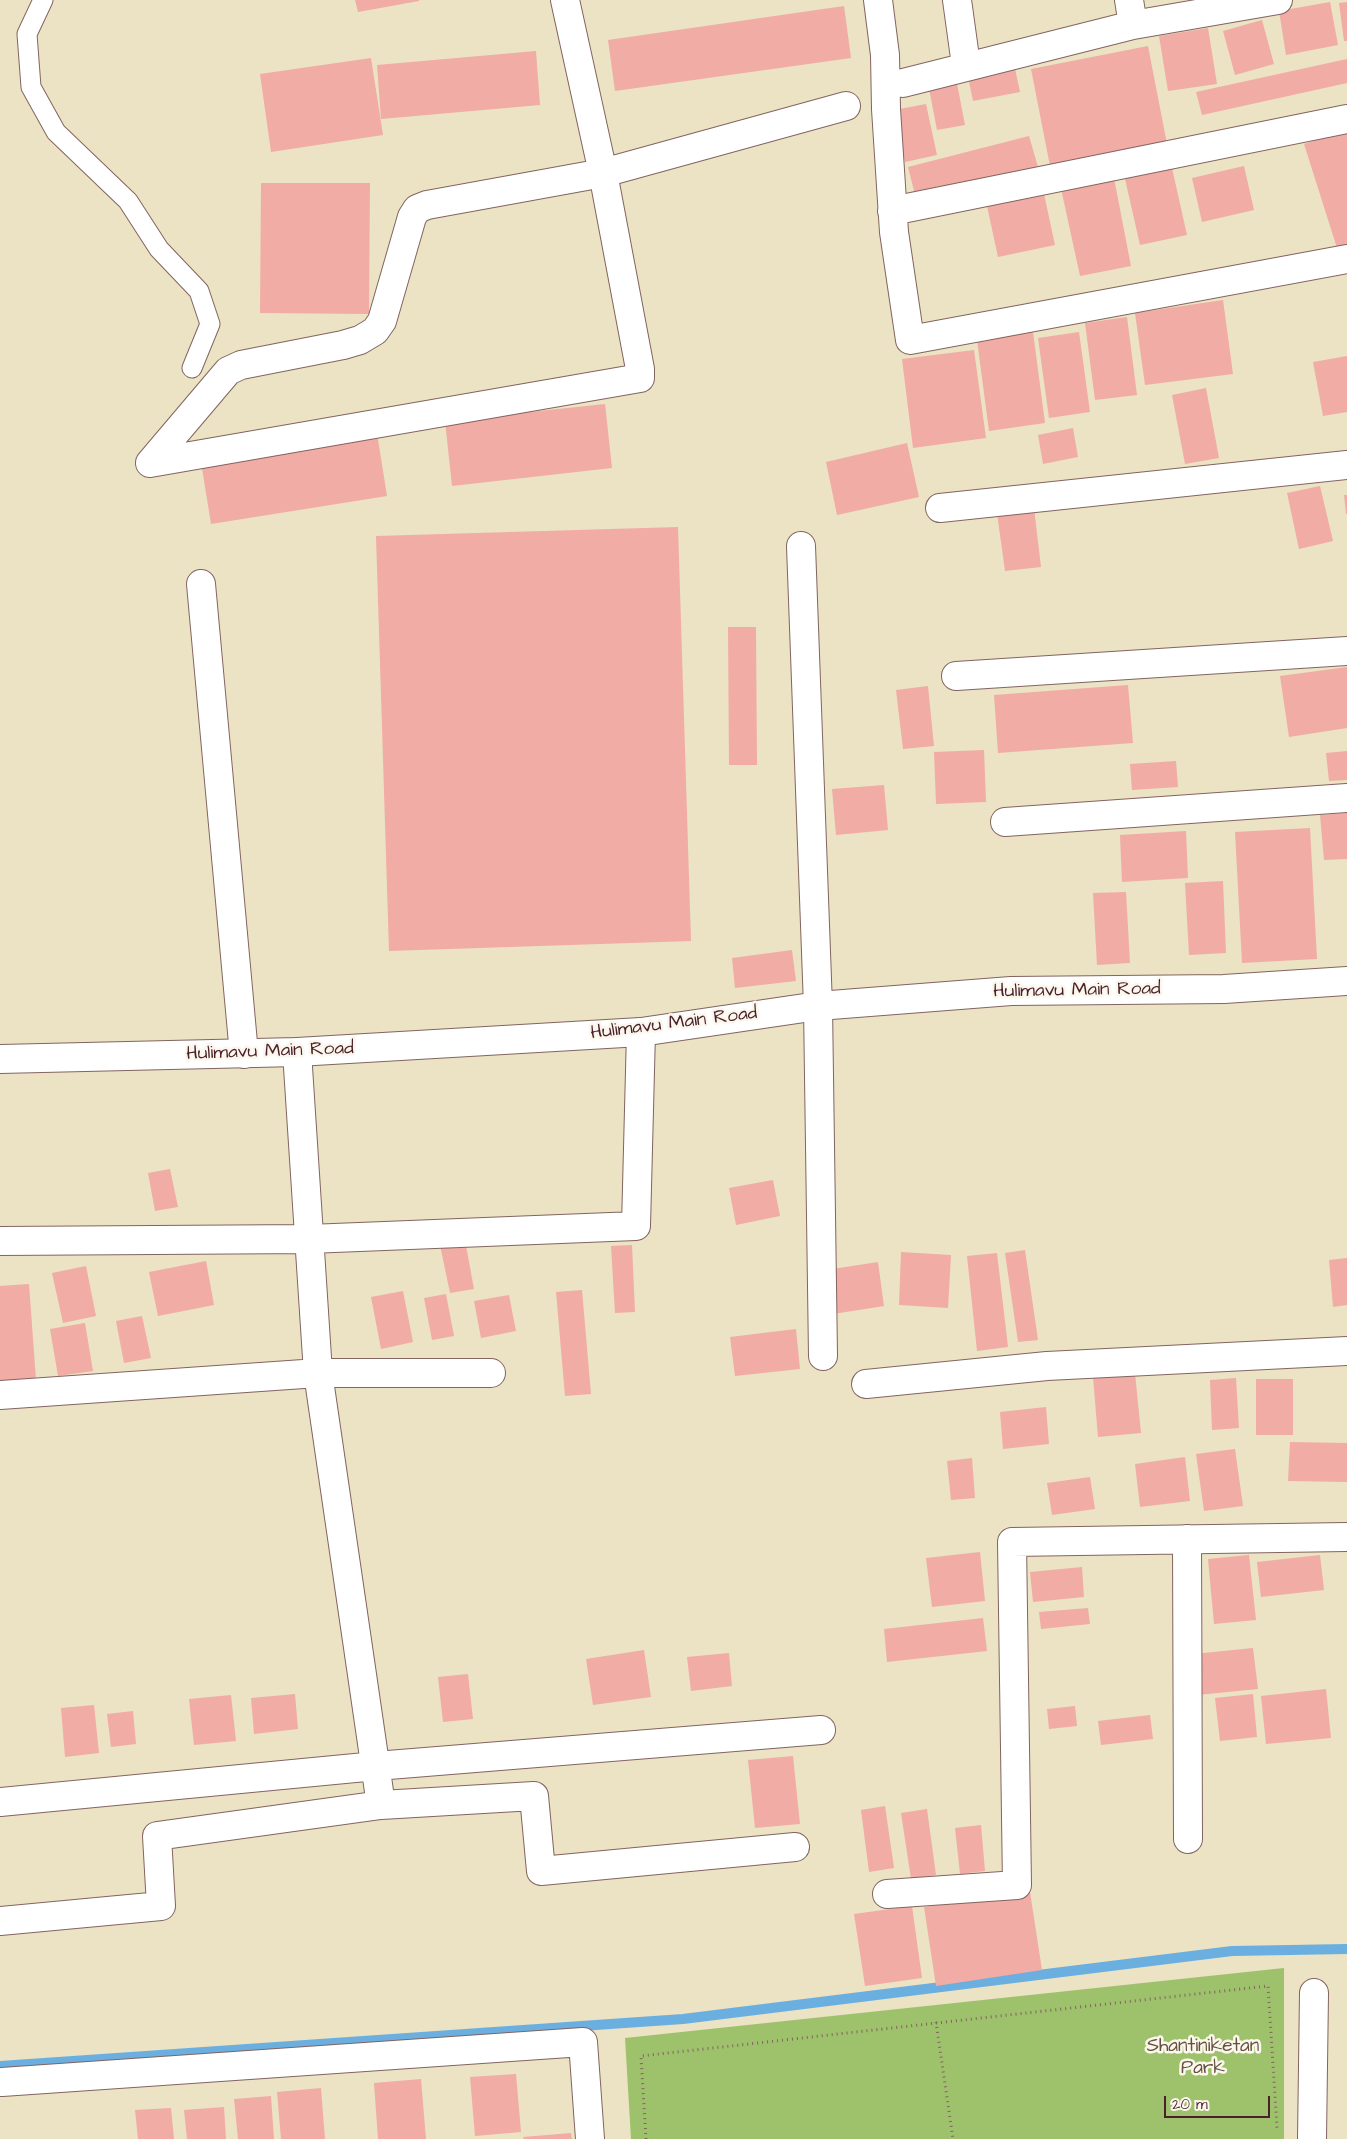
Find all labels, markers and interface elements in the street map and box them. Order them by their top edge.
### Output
street label: Hulimavu Main Road [993,978,1161,1004]
street label: Hulimavu Main Road [589,1002,759,1046]
street label: Hulimavu Main Road [186,1038,354,1066]
park label: Shantiniketan Park [1147,2036,1259,2080]
scale bar [1167,2086,1273,2118]
text: 20 m [1172,2094,1208,2115]

